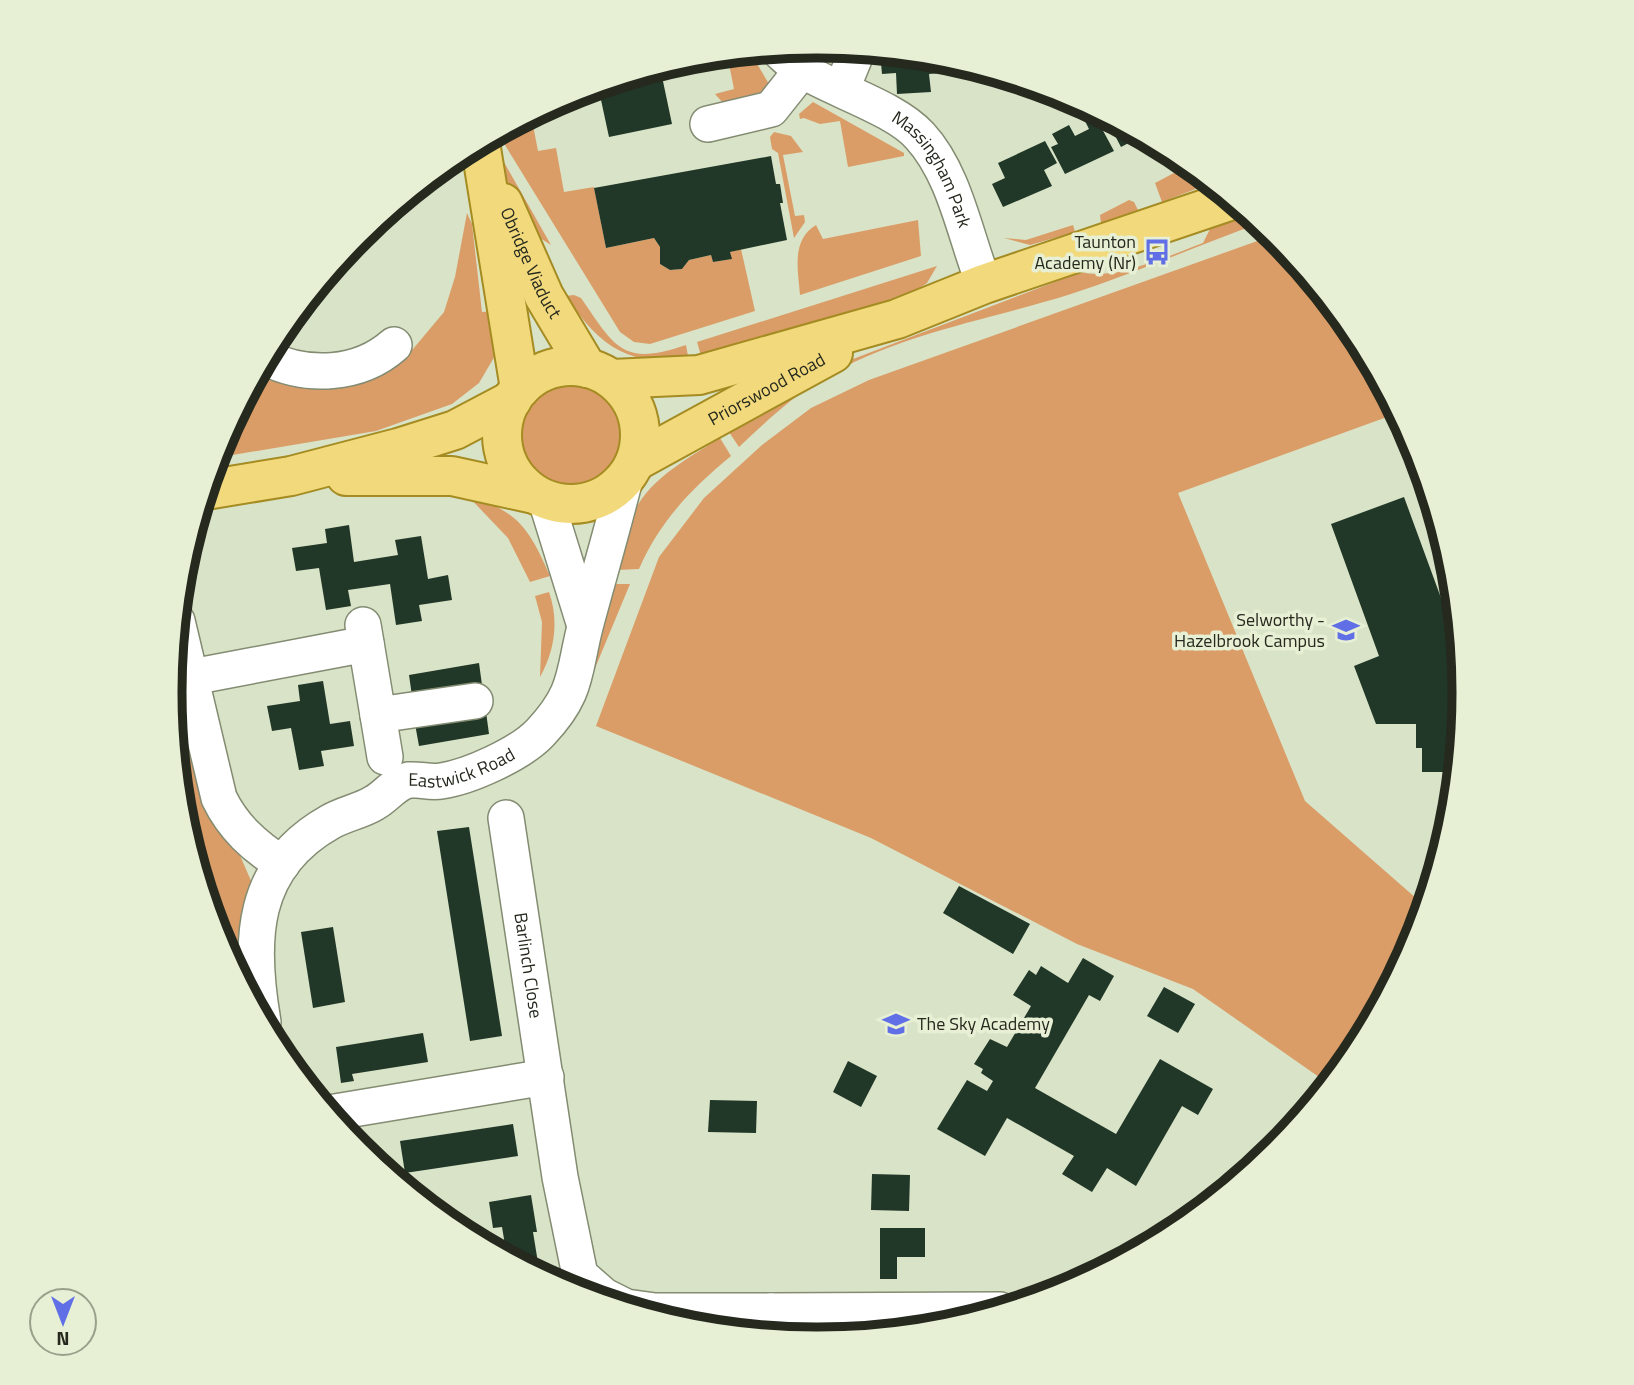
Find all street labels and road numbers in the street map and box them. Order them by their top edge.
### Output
street label: Massingham Park [887,104,978,232]
street label: Obridge Viaduct [493,203,569,324]
street label: Priorswood Road [703,346,830,432]
street label: Eastwick Road [408,741,520,795]
street label: Barlinch Close [507,911,550,1020]

